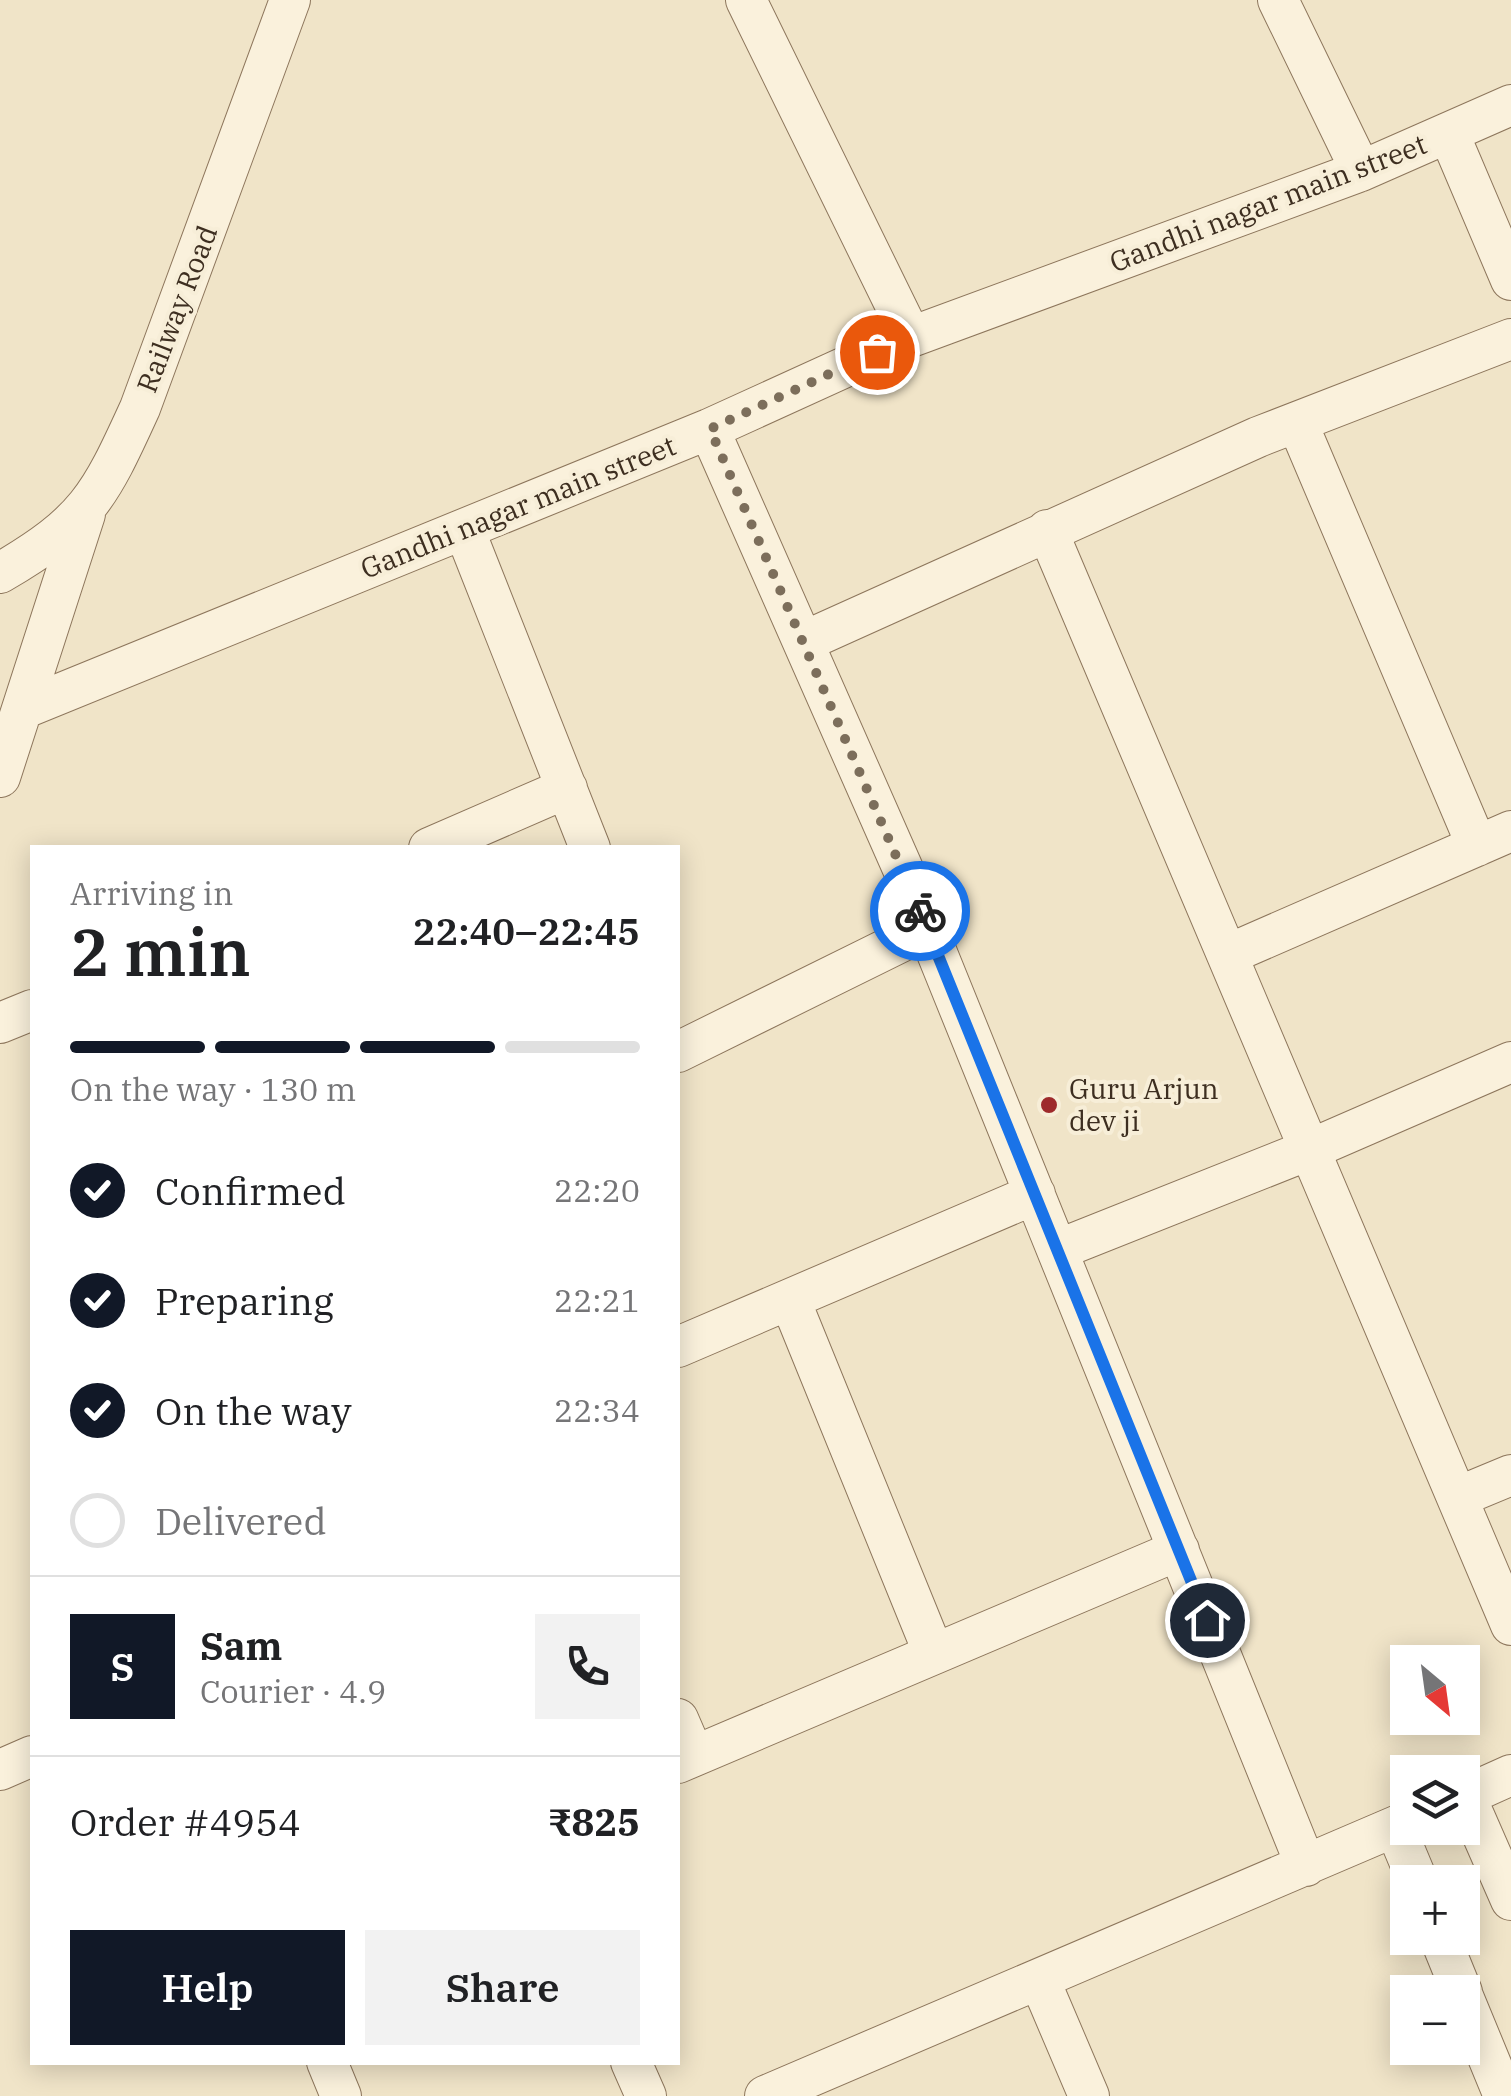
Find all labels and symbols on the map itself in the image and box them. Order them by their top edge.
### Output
street label: Gandhi nagar main street [1104,125,1432,280]
street label: Railway Road [128,220,225,398]
pin [835,310,920,395]
street label: Gandhi nagar main street [355,426,681,587]
courier [870,861,970,961]
place label: Guru Arjun dev ji [1069,1070,1219,1139]
marker: Guru Arjun dev ji [1038,1094,1060,1116]
pin [1165,1578,1250,1663]
north arrow [1390,1645,1480,1735]

